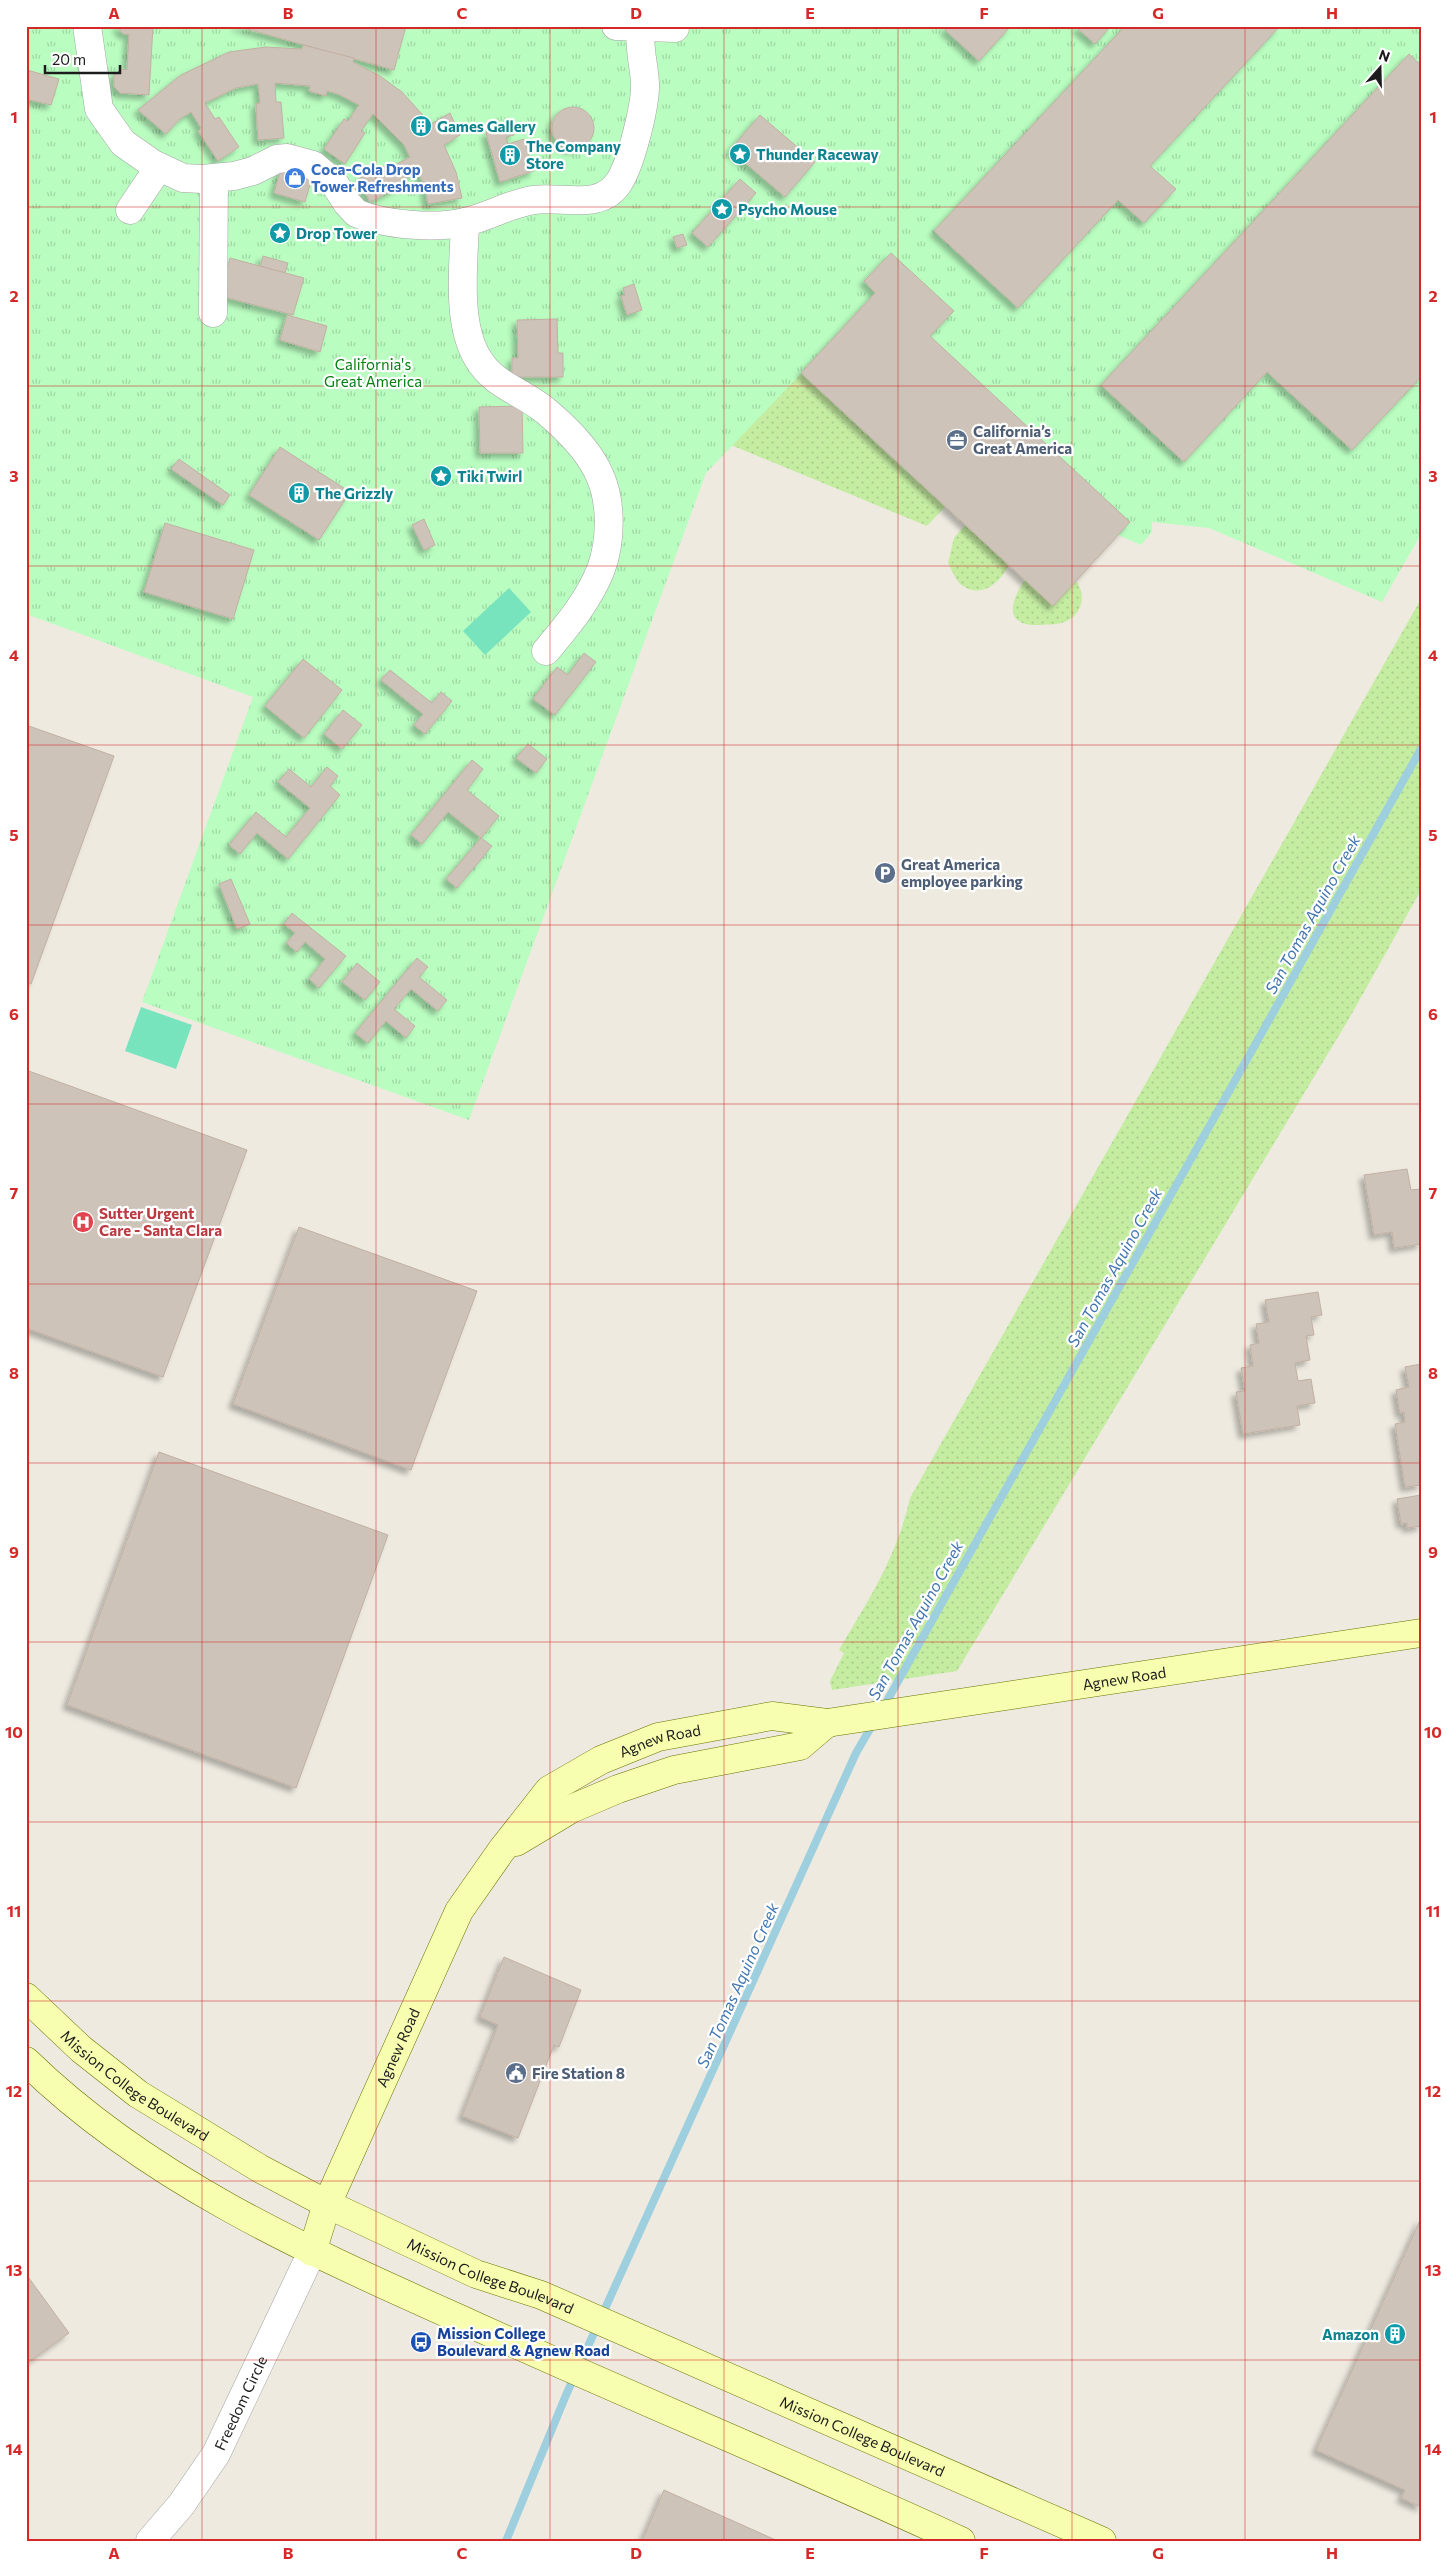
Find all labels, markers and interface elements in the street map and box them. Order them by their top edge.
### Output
text: A [108,3,120,22]
text: B [283,3,294,22]
text: C [457,3,468,22]
text: D [630,3,642,22]
text: E [805,3,815,22]
text: F [979,3,989,22]
text: G [1152,3,1164,22]
text: H [1326,3,1338,22]
scale bar [45,42,120,74]
north arrow [1354,42,1404,92]
text: N [1377,46,1392,65]
text: 20 m [52,50,86,68]
text: 1 [10,107,18,126]
text: 1 [1429,107,1437,126]
building icon: Games Gallery [409,114,433,138]
place label: Games Gallery [437,117,537,135]
place label: The Company Store [526,137,622,172]
place icon: Thunder Raceway [728,142,752,166]
building icon: The Company Store [498,143,522,167]
place label: Thunder Raceway [756,145,879,163]
place label: Coca-Cola Drop Tower Refreshments [311,160,454,195]
shop icon: Coca-Cola Drop Tower Refreshments [283,166,307,190]
place icon: Psycho Mouse [710,197,734,221]
place label: Psycho Mouse [738,200,837,218]
place icon: Drop Tower [268,221,292,245]
place label: Drop Tower [296,224,377,242]
text: 2 [9,286,19,305]
text: 2 [1428,286,1438,305]
park label: California's Great America [324,355,422,390]
place label: California’s Great America [973,422,1072,457]
office icon: California’s Great America [945,428,969,452]
place icon: Tiki Twirl [429,464,453,488]
text: 3 [9,466,19,485]
text: 3 [1428,466,1438,485]
place label: Tiki Twirl [457,467,522,485]
building icon: The Grizzly [287,481,311,505]
place label: The Grizzly [315,484,394,502]
text: 4 [9,645,19,664]
text: 4 [1428,645,1438,664]
text: 5 [9,825,19,844]
text: 5 [1428,825,1438,844]
water label: San Tomas Aquino Creek [1260,831,1364,997]
place label: Great America employee parking [901,855,1023,890]
parking icon: Great America employee parking [873,861,897,885]
text: 6 [9,1004,19,1023]
text: 6 [1428,1004,1438,1023]
text: 7 [10,1183,19,1202]
text: 7 [1429,1183,1438,1202]
water label: San Tomas Aquino Creek [1062,1184,1166,1350]
place label: Sutter Urgent Care - Santa Clara [99,1204,222,1239]
hospital icon: Sutter Urgent Care - Santa Clara [71,1210,95,1234]
text: 8 [9,1363,19,1382]
text: 8 [1428,1363,1438,1382]
water label: San Tomas Aquino Creek [863,1537,967,1703]
text: 9 [9,1542,19,1561]
text: 9 [1428,1542,1438,1561]
street label: Agnew Road [1081,1663,1167,1693]
street label: Agnew Road [616,1720,702,1761]
text: 10 [5,1722,23,1741]
text: 10 [1424,1722,1442,1741]
water label: San Tomas Aquino Creek [692,1899,782,2070]
text: 11 [7,1901,21,1920]
text: 11 [1426,1901,1440,1920]
street label: Agnew Road [372,2005,423,2090]
street label: Mission College Boulevard [58,2026,212,2144]
public building icon: Fire Station 8 [504,2061,528,2085]
place label: Fire Station 8 [532,2064,625,2082]
text: 12 [6,2081,22,2100]
text: 12 [1425,2081,1441,2100]
street label: Mission College Boulevard [404,2234,577,2317]
text: 13 [6,2260,22,2279]
text: 13 [1425,2260,1441,2279]
building icon: Amazon [1383,2322,1407,2346]
place label: Mission College Boulevard & Agnew Road [437,2324,610,2359]
place label: Amazon [1322,2325,1379,2343]
bus stop icon: Mission College Boulevard & Agnew Road [409,2330,433,2354]
street label: Freedom Circle [210,2353,270,2453]
street label: Mission College Boulevard [777,2392,948,2480]
text: 14 [5,2439,23,2458]
text: 14 [1424,2439,1442,2458]
text: A [108,2543,120,2562]
text: B [283,2543,294,2562]
text: C [457,2543,468,2562]
text: D [630,2543,642,2562]
text: E [805,2543,815,2562]
text: F [979,2543,989,2562]
text: G [1152,2543,1164,2562]
text: H [1326,2543,1338,2562]

